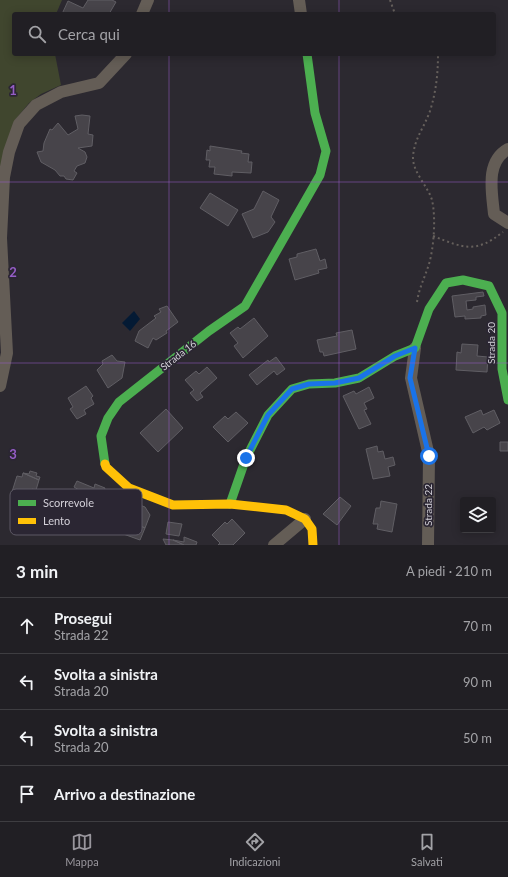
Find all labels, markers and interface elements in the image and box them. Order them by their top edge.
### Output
search box [12,12,496,56]
icon: search [26,23,48,45]
text: Cerca qui [58,25,120,43]
text: 1 [9,82,17,98]
text: 2 [9,264,17,280]
street label: Strada 20 [485,322,497,364]
street label: Strada 16 [158,337,198,373]
text: 3 [9,446,17,462]
route start [420,447,438,465]
route end [237,449,255,467]
street label: Strada 22 [422,484,434,526]
legend [10,489,142,535]
text: Scorrevole [43,496,94,509]
map controls [460,497,496,533]
button: layers [460,497,496,533]
text: Lento [43,514,70,527]
text: 3 min [16,561,58,582]
text: A piedi · 210 m [406,563,492,579]
text: Prosegui [54,609,112,627]
icon: ahead [16,615,38,637]
text: 70 m [463,618,492,634]
text: Strada 22 [54,627,109,643]
text: Svolta a sinistra [54,665,158,683]
icon: left [16,671,38,693]
text: 90 m [463,674,492,690]
text: Strada 20 [54,683,109,699]
text: Svolta a sinistra [54,721,158,739]
icon: left [16,727,38,749]
text: 50 m [463,730,492,746]
text: Strada 20 [54,739,109,755]
icon: arrive [16,783,38,805]
text: Arrivo a destinazione [54,785,195,803]
tab: Mappa [65,831,99,868]
tab: Indicazioni [229,831,280,868]
tab: Salvati [411,831,443,868]

